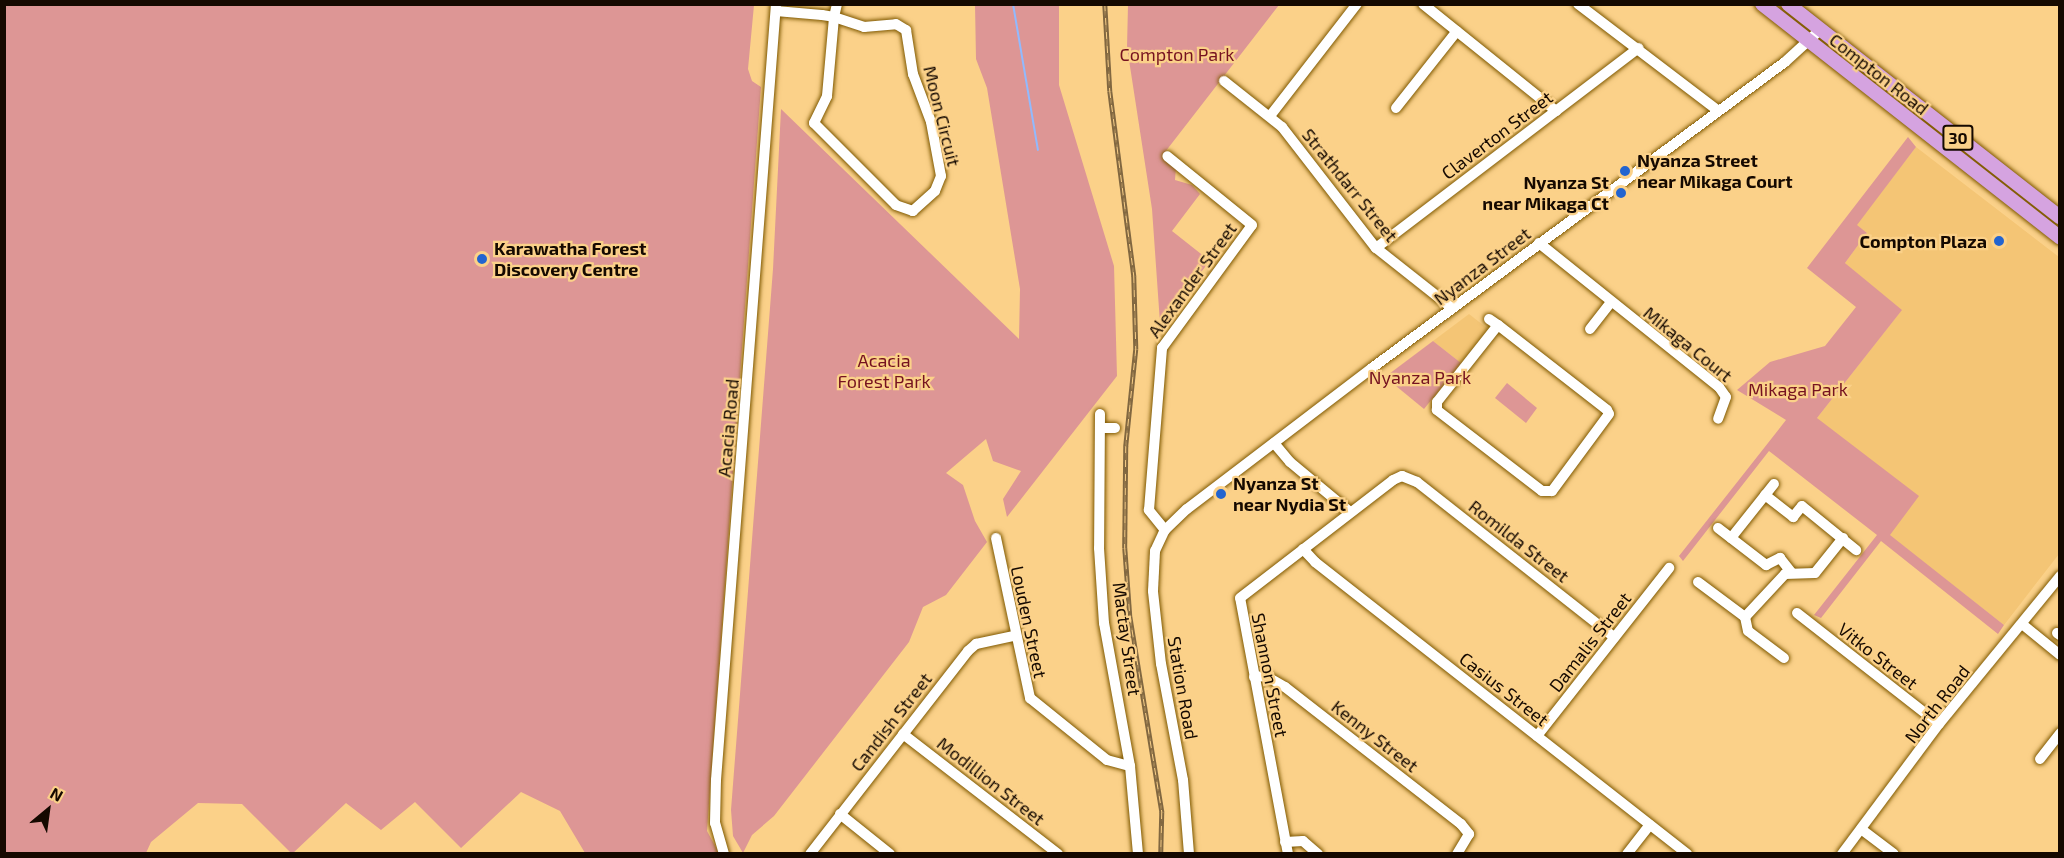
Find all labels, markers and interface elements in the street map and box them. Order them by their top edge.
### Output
street label: Compton Road [1825,29,1933,119]
park label: Compton Park [1119,43,1235,65]
street label: Moon Circuit [919,64,965,168]
street label: Claverton Street [1437,86,1557,184]
street label: Strathdarr Street [1298,124,1402,246]
road number: 30 [1942,125,1974,151]
place label: Nyanza Street near Mikaga Court [1637,150,1793,192]
marker: Nyanza Street near Mikaga Court [1618,164,1632,178]
place label: Nyanza St near Mikaga Ct [1482,172,1609,214]
marker: Nyanza St near Mikaga Ct [1614,186,1628,200]
street label: Alexander Street [1143,218,1241,342]
street label: Nyanza Street [1429,223,1535,309]
place label: Compton Plaza [1859,230,1987,252]
marker: Compton Plaza [1992,234,2006,248]
place label: Karawatha Forest Discovery Centre [494,238,646,280]
marker: Karawatha Forest Discovery Centre [475,252,489,266]
street label: Mikaga Court [1639,302,1737,386]
park label: Acacia Forest Park [837,350,931,392]
park label: Nyanza Park [1369,366,1471,388]
street label: Acacia Road [713,378,743,478]
park label: Mikaga Park [1748,378,1848,400]
place label: Nyanza St near Nydia St [1233,473,1347,516]
marker: Nyanza St near Nydia St [1214,487,1228,501]
street label: Romilda Street [1465,495,1573,587]
street label: Louden Street [1007,564,1051,680]
street label: Mactay Street [1108,581,1146,697]
street label: Damalis Street [1544,588,1636,696]
street label: Shannon Street [1247,611,1293,739]
street label: Vitko Street [1834,618,1922,694]
street label: Station Road [1163,635,1203,741]
street label: Casius Street [1455,647,1553,731]
street label: North Road [1900,661,1974,747]
street label: Candish Street [846,668,936,776]
street label: Kenny Street [1327,695,1423,777]
street label: Modillion Street [933,732,1049,830]
north arrow [18,780,78,840]
text: N [47,783,67,805]

